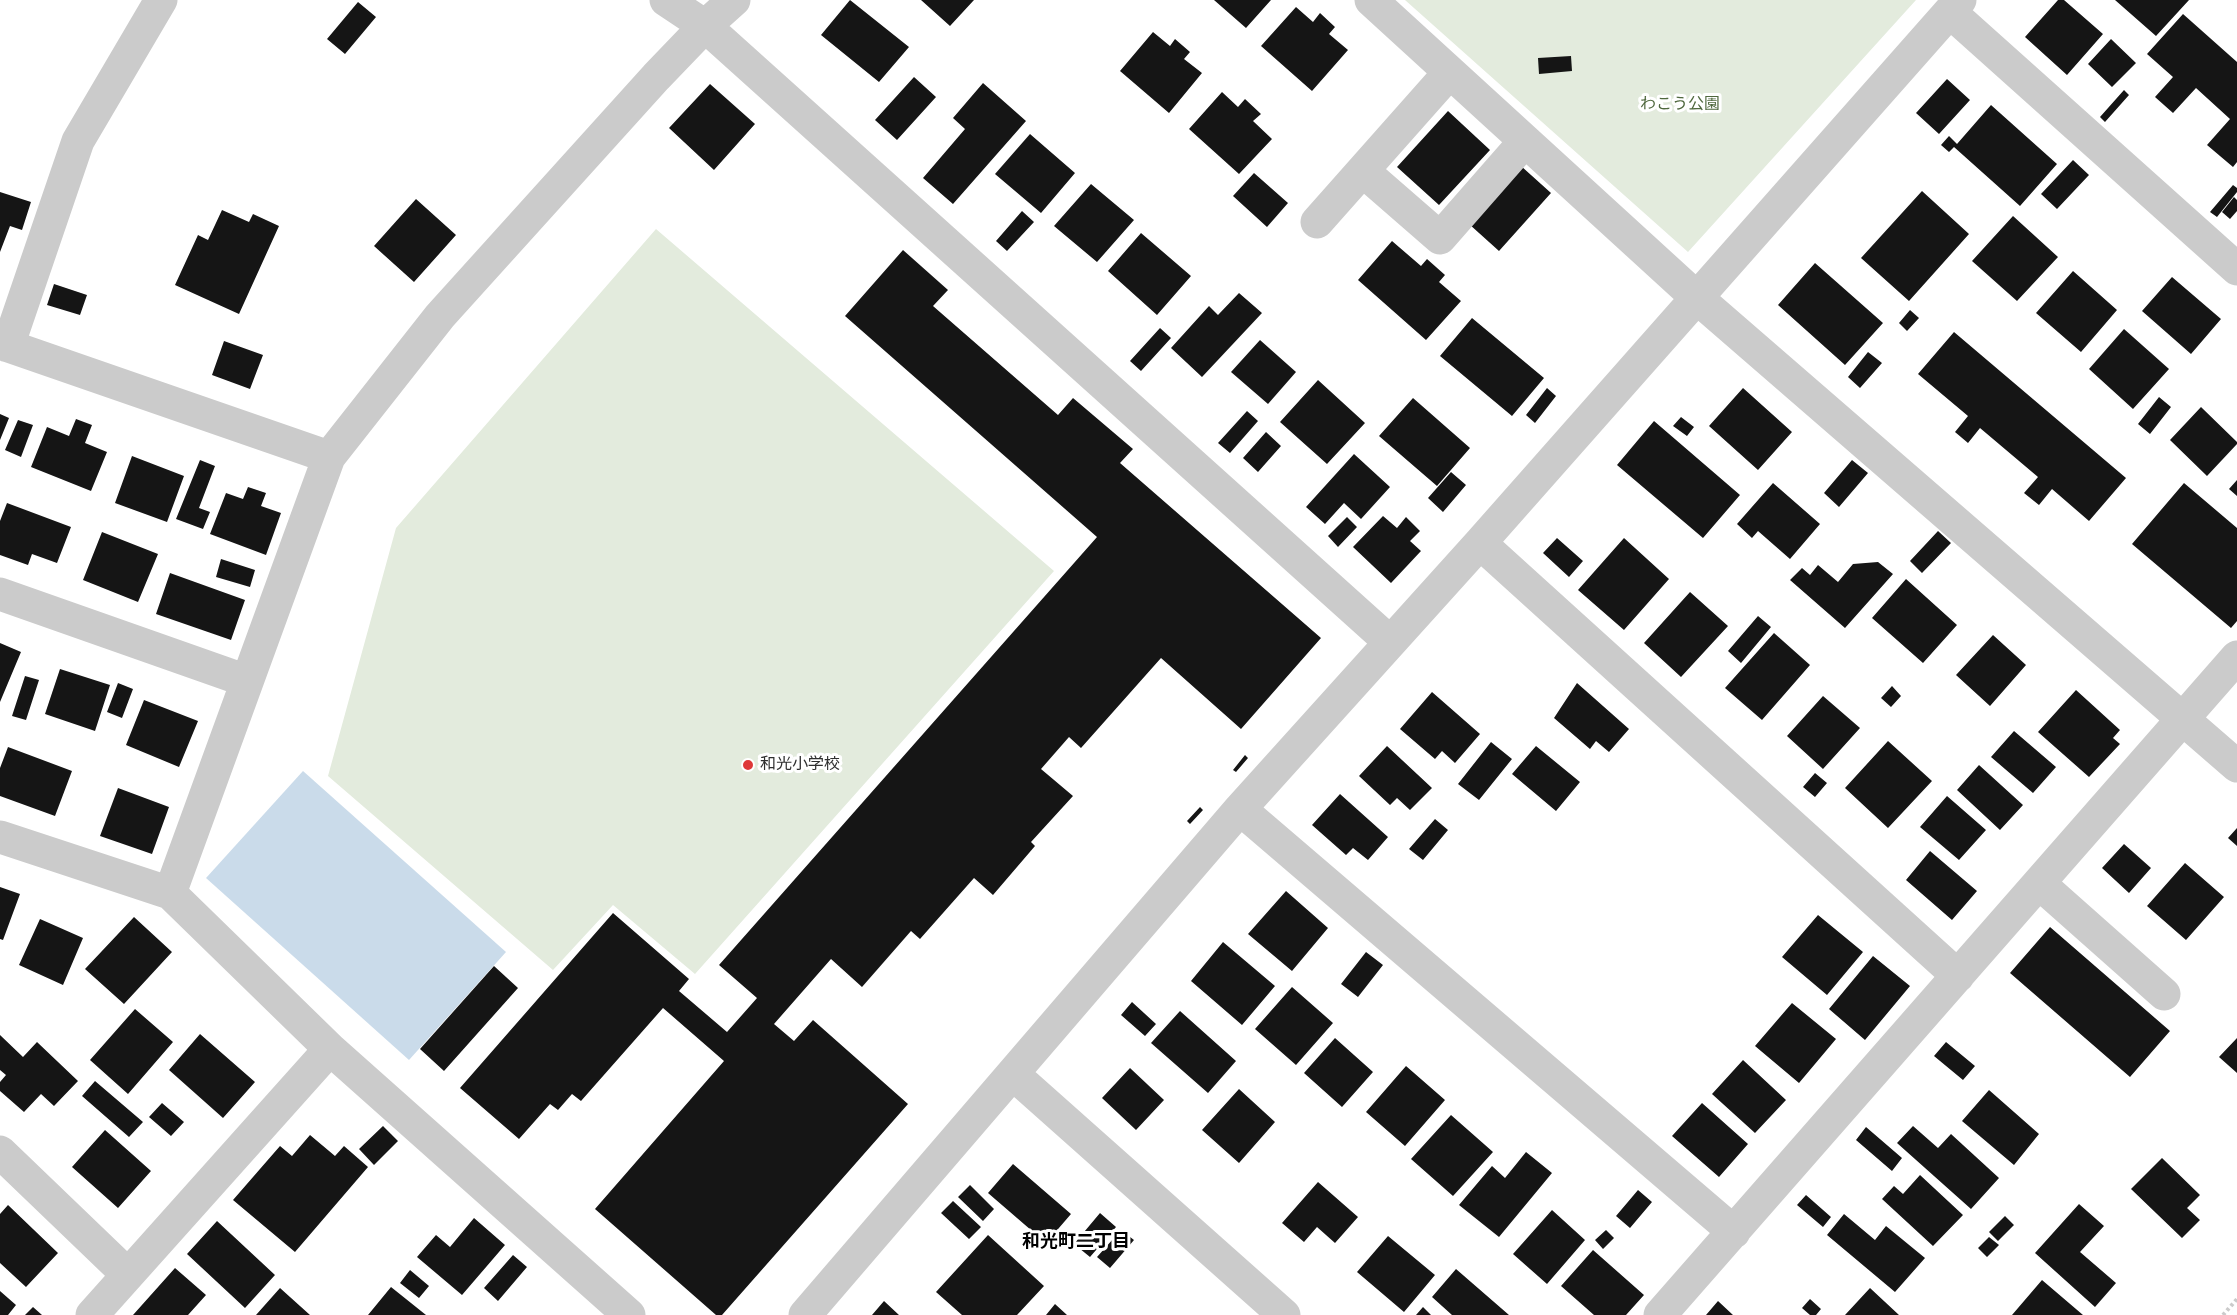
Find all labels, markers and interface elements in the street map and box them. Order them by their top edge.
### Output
park label: わこう公園 [1640,95,1720,115]
place label: 和光小学校 [760,755,840,775]
marker: 和光小学校 [741,758,755,772]
district label: 和光町二丁目 [1022,1231,1130,1253]

